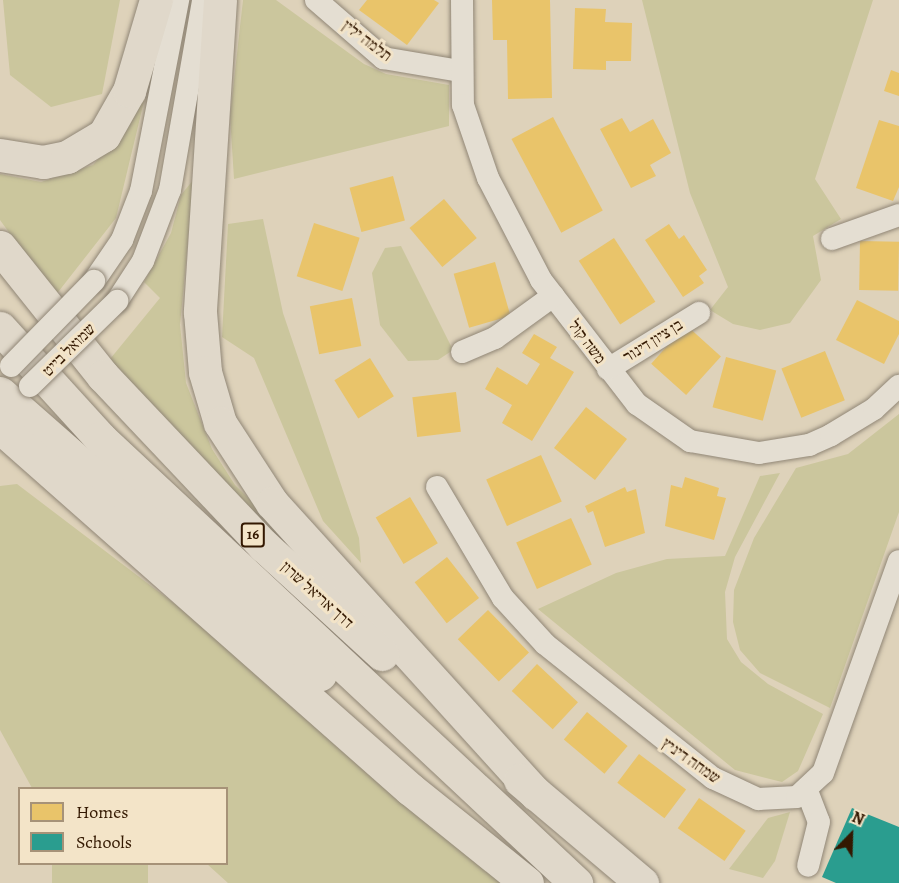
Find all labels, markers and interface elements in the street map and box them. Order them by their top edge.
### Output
street label: תלמה ילין [338,16,396,66]
street label: בן ציון דינור [620,315,686,367]
street label: משה קול [564,316,610,368]
street label: שמואל בייט [38,319,100,381]
road number: 16 [240,523,266,547]
street label: דרך אריאל שרון [277,557,357,633]
street label: שמחה דיניץ [658,734,724,788]
legend [18,787,228,865]
text: Homes [76,800,128,824]
north arrow [821,805,881,865]
text: N [848,806,868,831]
text: Schools [76,830,132,854]

